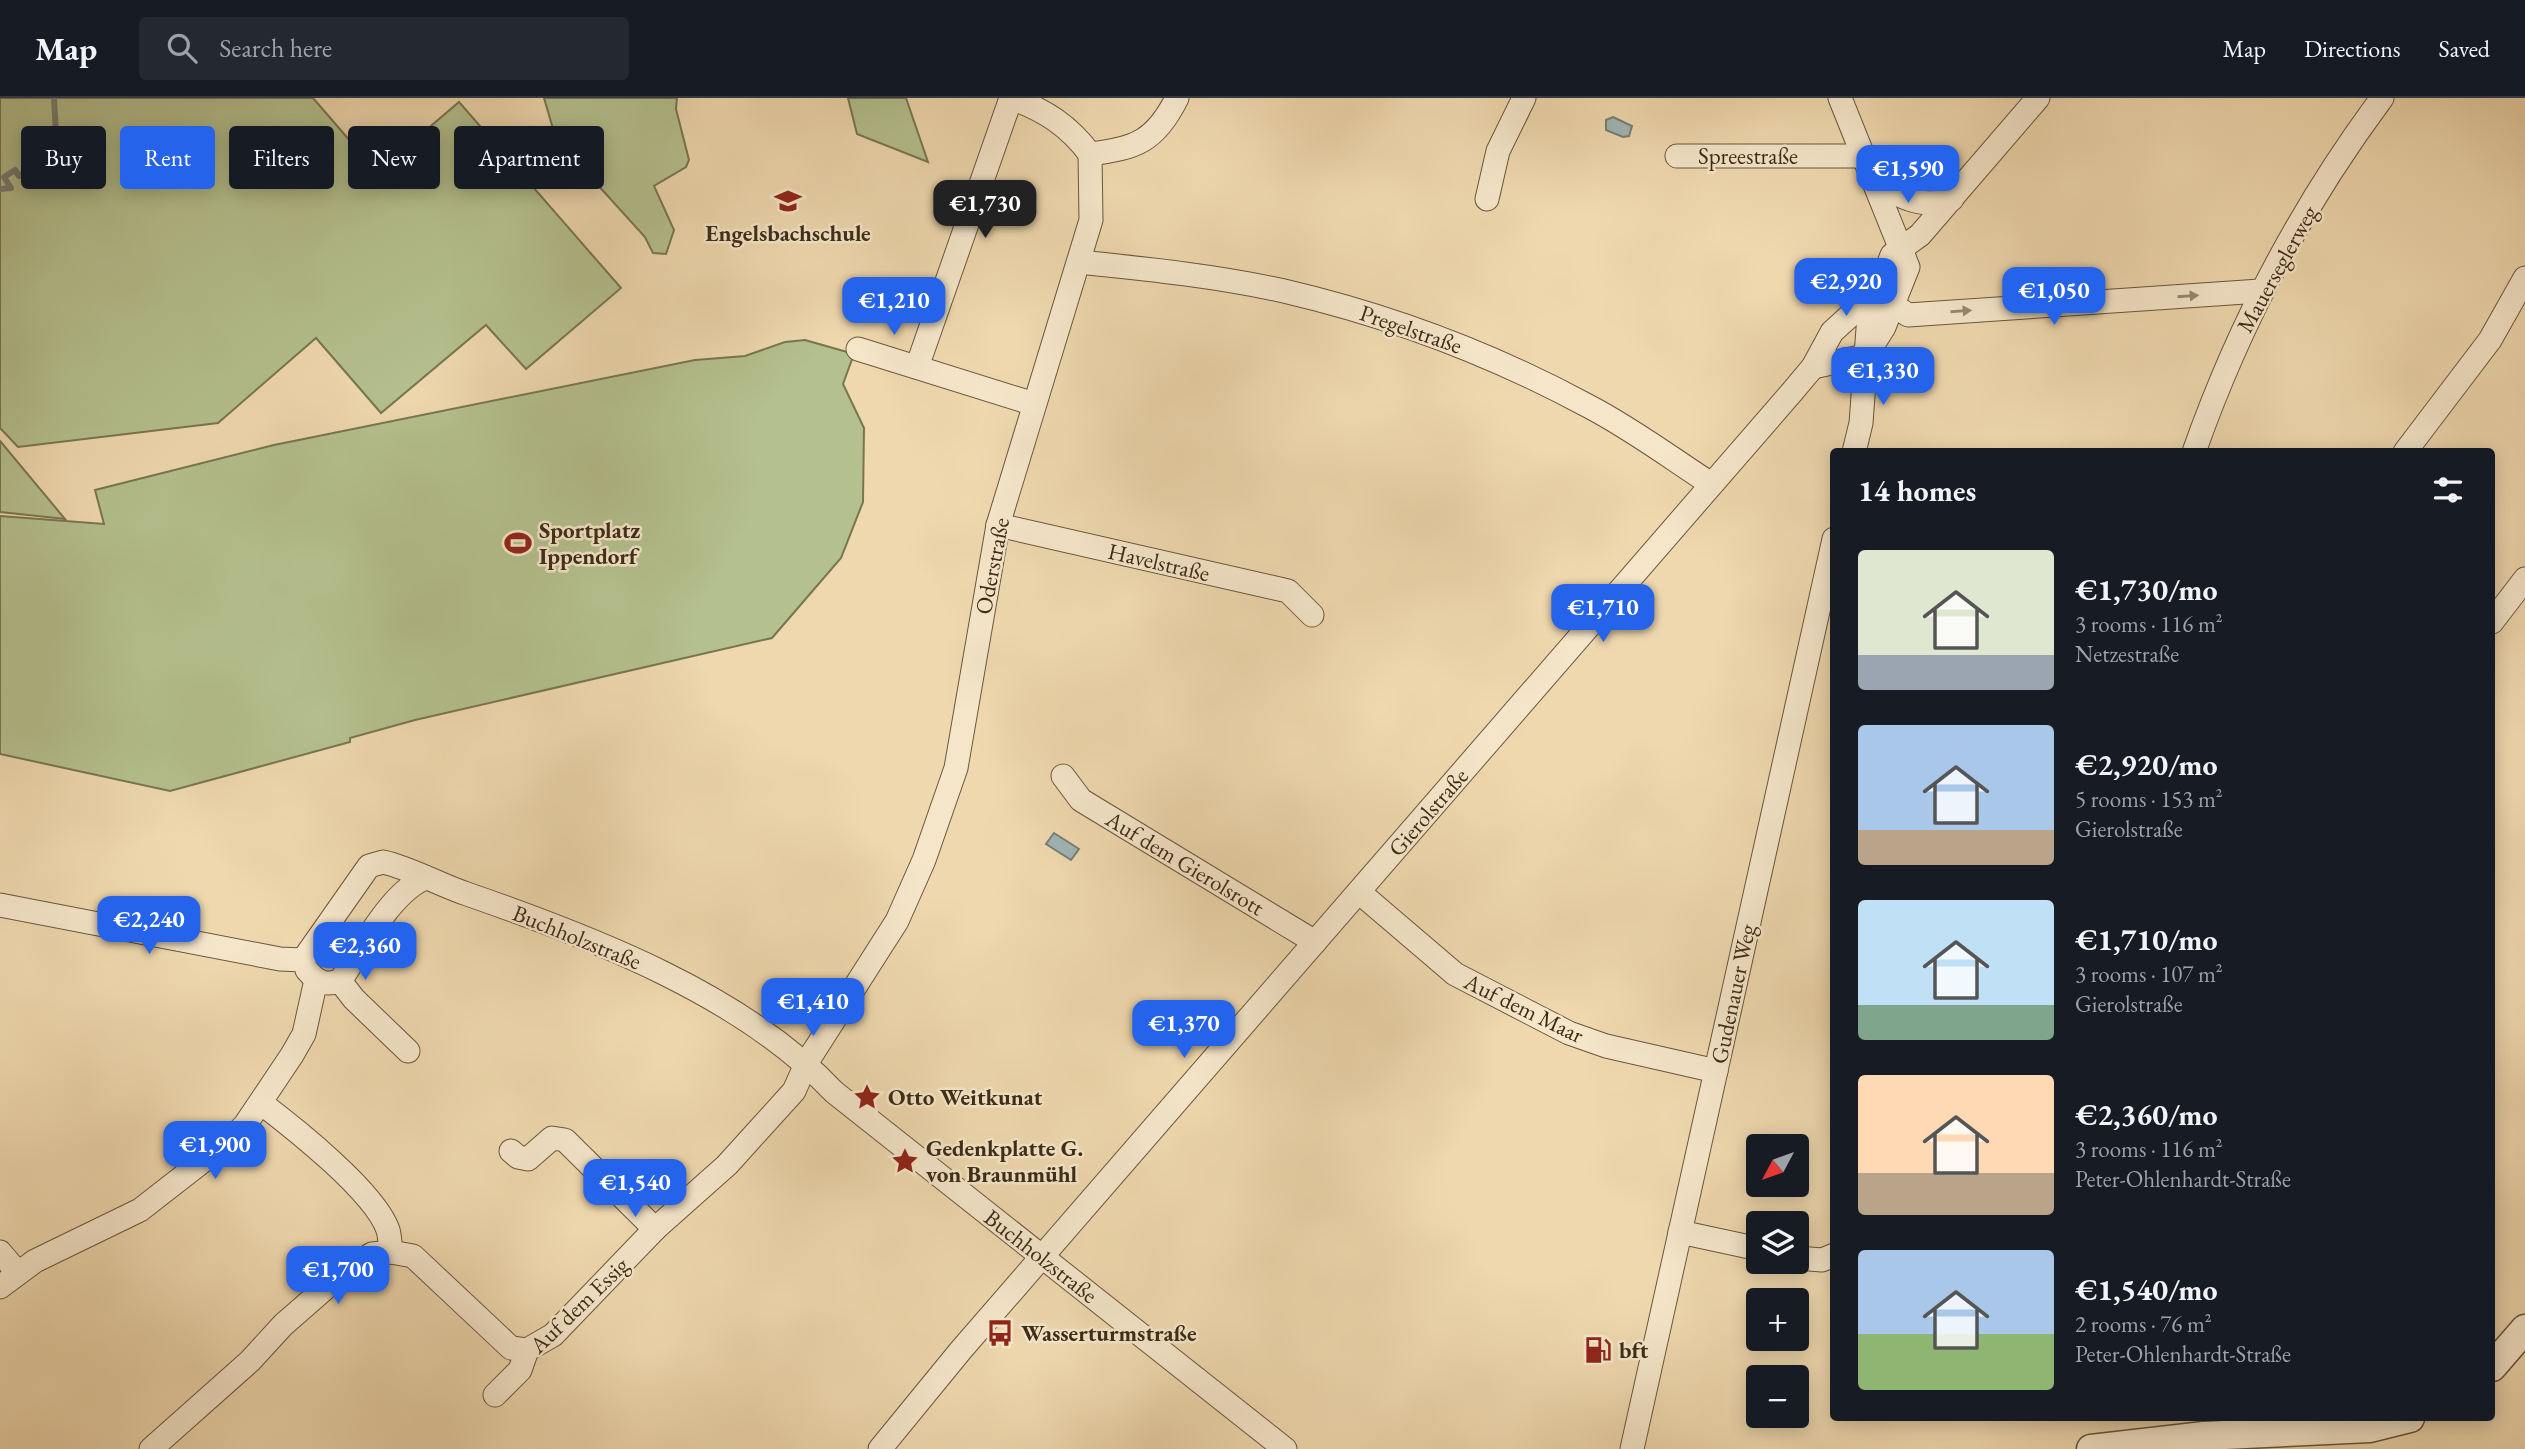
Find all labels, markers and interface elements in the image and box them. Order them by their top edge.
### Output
search box [139,17,629,80]
text: Map [35,27,97,70]
icon: search [163,29,201,67]
text: Search here [219,31,332,65]
text: Map [2223,33,2266,64]
text: Directions [2304,33,2401,64]
text: Saved [2439,33,2490,64]
chip: Buy [21,126,106,189]
chip: Rent [120,126,215,189]
chip: Filters [229,126,334,189]
chip: New [348,126,440,189]
chip: Apartment [454,126,604,189]
street label: Spreestraße [1698,141,1798,171]
pin: €1,590 [1851,146,1965,205]
text: €1,590 [1872,153,1944,183]
pin: €1,730 [928,180,1042,240]
school or university icon: Engelsbachschule [773,186,803,216]
text: €1,730 [949,188,1021,218]
street label: Mauerseglerweg [2230,199,2325,338]
place label: Engelsbachschule [705,218,871,248]
pin: €2,920 [1789,258,1903,318]
text: €2,920 [1810,266,1882,296]
pin: €1,050 [1997,268,2111,327]
text: €1,050 [2018,275,2090,305]
pin: €1,210 [837,278,951,337]
text: €1,210 [858,285,930,315]
one-way arrow [2177,290,2199,301]
street label: Pregelstraße [1356,298,1466,360]
one-way arrow [1950,305,1972,316]
pin: €1,330 [1826,348,1940,407]
text: €1,330 [1847,355,1919,385]
text: 14 homes [1858,471,1976,510]
icon: filters [2429,471,2467,509]
place label: Sportplatz Ippendorf [539,515,640,571]
street label: Oderstraße [968,515,1016,617]
sports icon: Sportplatz Ippendorf [503,528,533,558]
street label: Havelstraße [1105,536,1213,588]
text: €1,730/mo [2075,570,2218,609]
icon: home [1914,578,1998,662]
pin: €1,710 [1546,584,1660,644]
text: €1,710 [1567,592,1639,622]
text: 3 rooms · 116 m² [2075,609,2223,639]
text: Netzestraße [2075,639,2179,669]
text: €2,920/mo [2075,745,2218,784]
icon: home [1914,753,1998,837]
street label: Gierolstraße [1381,762,1475,862]
text: 5 rooms · 153 m² [2075,784,2223,814]
street label: Auf dem Gierolsrott [1099,803,1270,923]
text: Gierolstraße [2075,814,2183,844]
pin: €2,240 [92,896,206,956]
street label: Buchholzstraße [508,898,646,976]
text: €2,240 [113,904,185,934]
street label: Gudenauer Weg [1704,920,1763,1067]
text: €1,710/mo [2075,920,2218,959]
pin: €2,360 [308,922,422,982]
icon: home [1914,928,1998,1012]
text: €2,360 [329,930,401,960]
text: 3 rooms · 107 m² [2075,959,2223,989]
street label: Auf dem Maar [1458,966,1589,1050]
pin: €1,410 [756,978,870,1038]
text: €1,410 [777,986,849,1016]
text: Gierolstraße [2075,989,2183,1019]
pin: €1,370 [1127,1000,1241,1060]
text: €1,370 [1148,1008,1220,1038]
place icon: Otto Weitkunat [852,1082,882,1112]
place label: Otto Weitkunat [888,1082,1043,1112]
text: €2,360/mo [2075,1095,2218,1134]
icon: home [1914,1103,1998,1187]
pin: €1,900 [158,1122,272,1181]
text: €1,900 [179,1129,251,1159]
place label: Gedenkplatte G. von Braunmühl [926,1133,1083,1189]
north arrow [1746,1134,1810,1197]
map controls [1746,1134,1809,1428]
text: 3 rooms · 116 m² [2075,1134,2223,1164]
place icon: Gedenkplatte G. von Braunmühl [890,1146,920,1176]
pin: €1,540 [578,1160,692,1219]
text: Peter-Ohlenhardt-Straße [2075,1164,2291,1194]
text: €1,540 [599,1167,671,1197]
street label: Buchholzstraße [978,1202,1104,1310]
button: layers [1746,1211,1809,1274]
pin: €1,700 [281,1246,395,1306]
street label: Auf dem Essig [522,1250,636,1360]
text: €1,700 [302,1254,374,1284]
text: €1,540/mo [2075,1270,2218,1309]
icon: home [1914,1278,1998,1362]
button: + [1746,1288,1809,1351]
text: 2 rooms · 76 m² [2075,1309,2212,1339]
bus stop icon: Wasserturmstraße [985,1318,1015,1348]
place label: Wasserturmstraße [1021,1318,1197,1348]
fuel station icon: bft [1583,1335,1613,1365]
place label: bft [1619,1335,1649,1365]
text: Peter-Ohlenhardt-Straße [2075,1339,2291,1369]
button: − [1746,1365,1809,1428]

